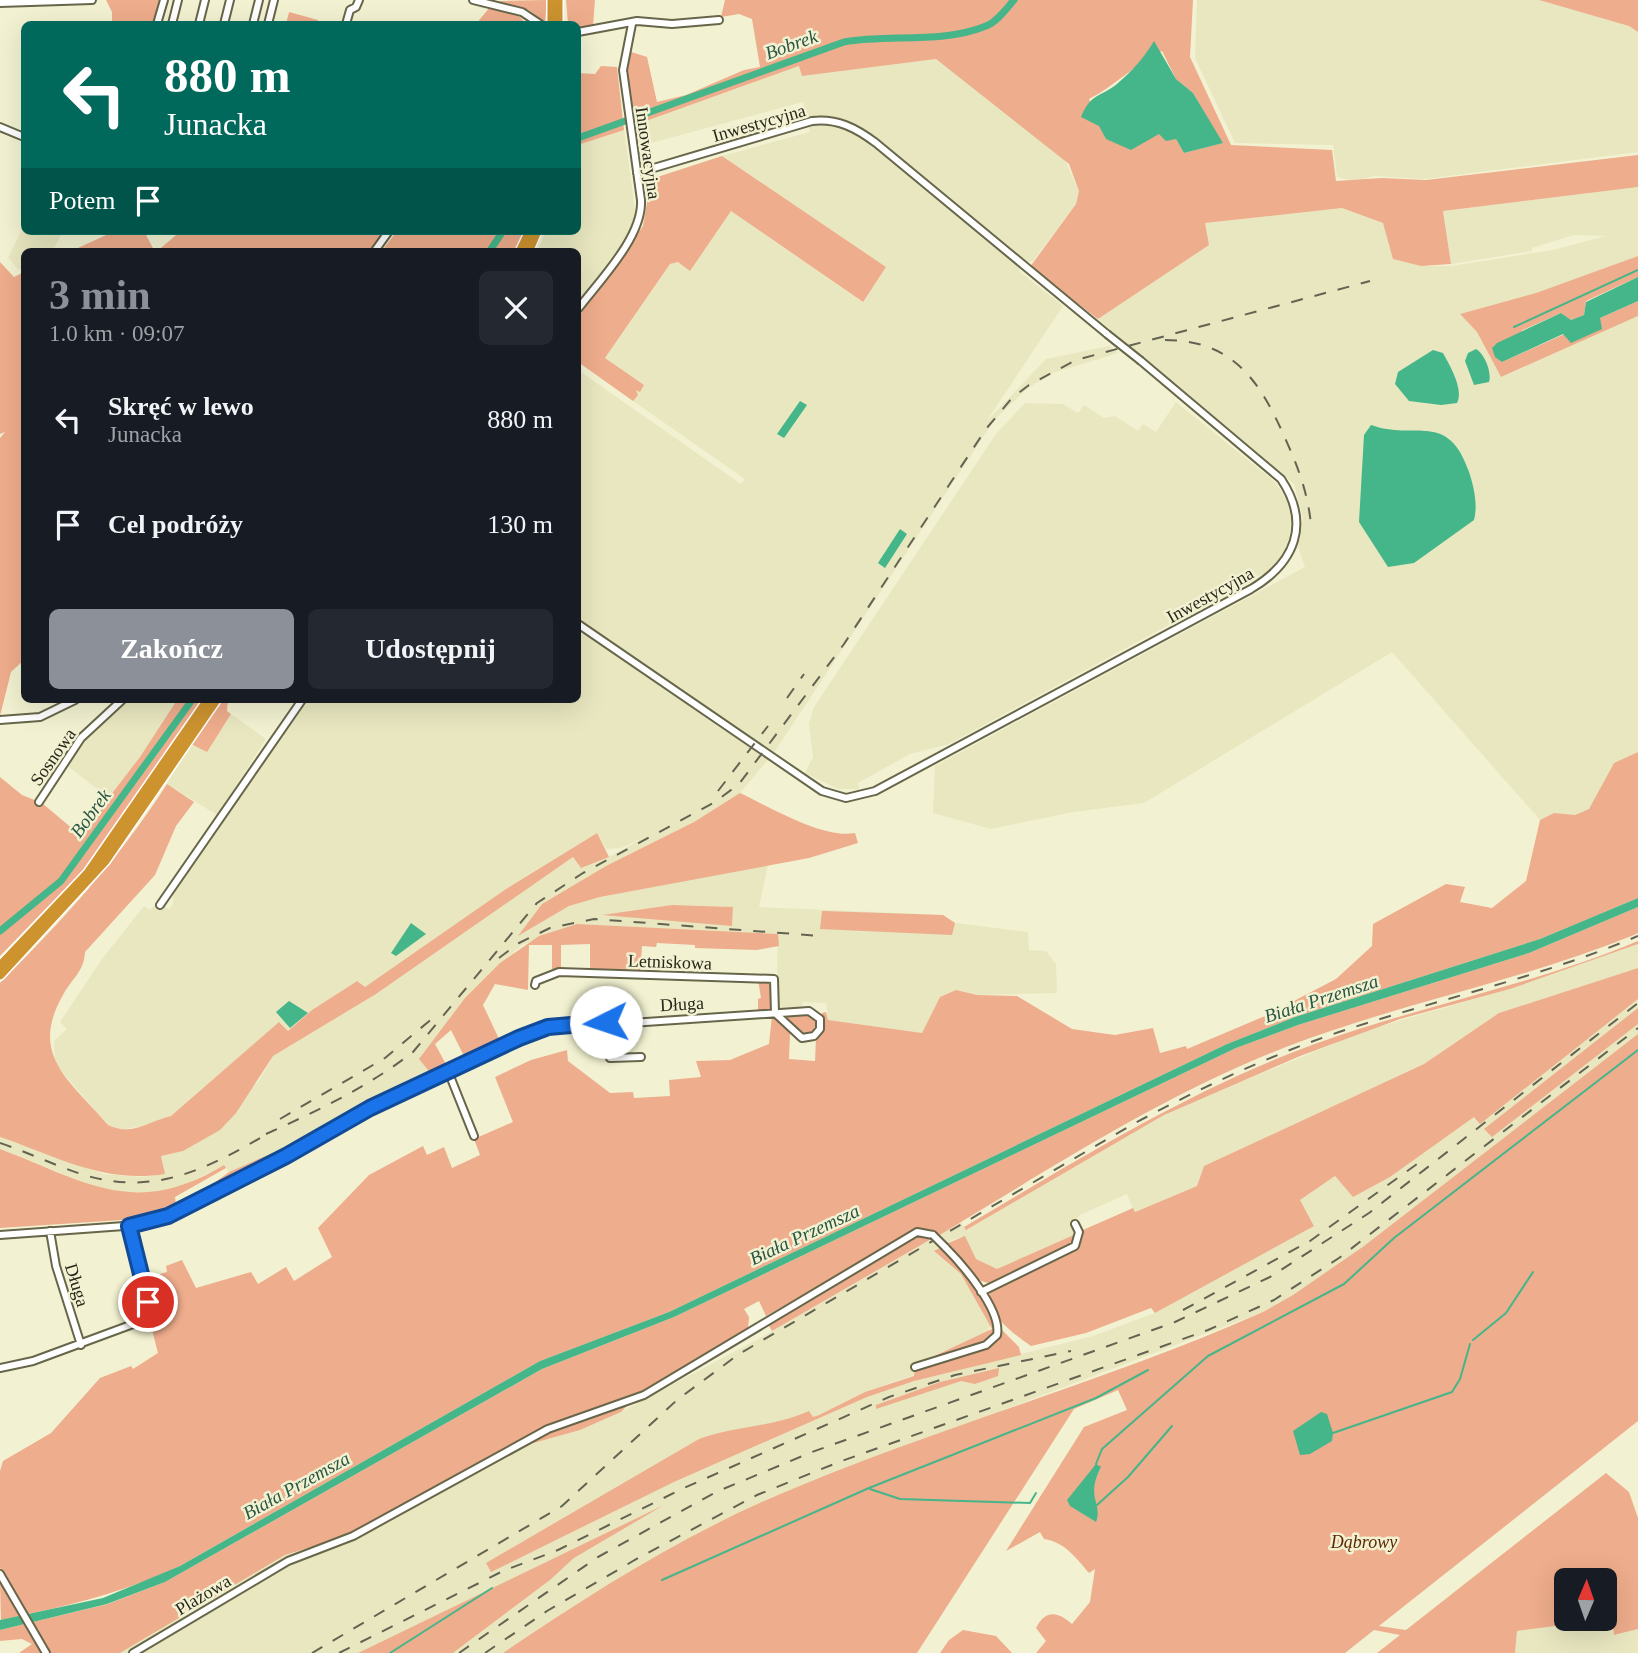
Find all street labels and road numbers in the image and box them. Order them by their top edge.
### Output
street label: Inwestycyjna [710,100,808,146]
street label: Innowacyjna [632,106,664,200]
street label: Inwestycyjna [1163,563,1257,627]
street label: Sosnowa [26,725,80,789]
street label: Letniskowa [628,951,712,973]
street label: Długa [660,993,704,1015]
street label: Długa [61,1261,93,1309]
street label: Plażowa [172,1571,234,1619]

